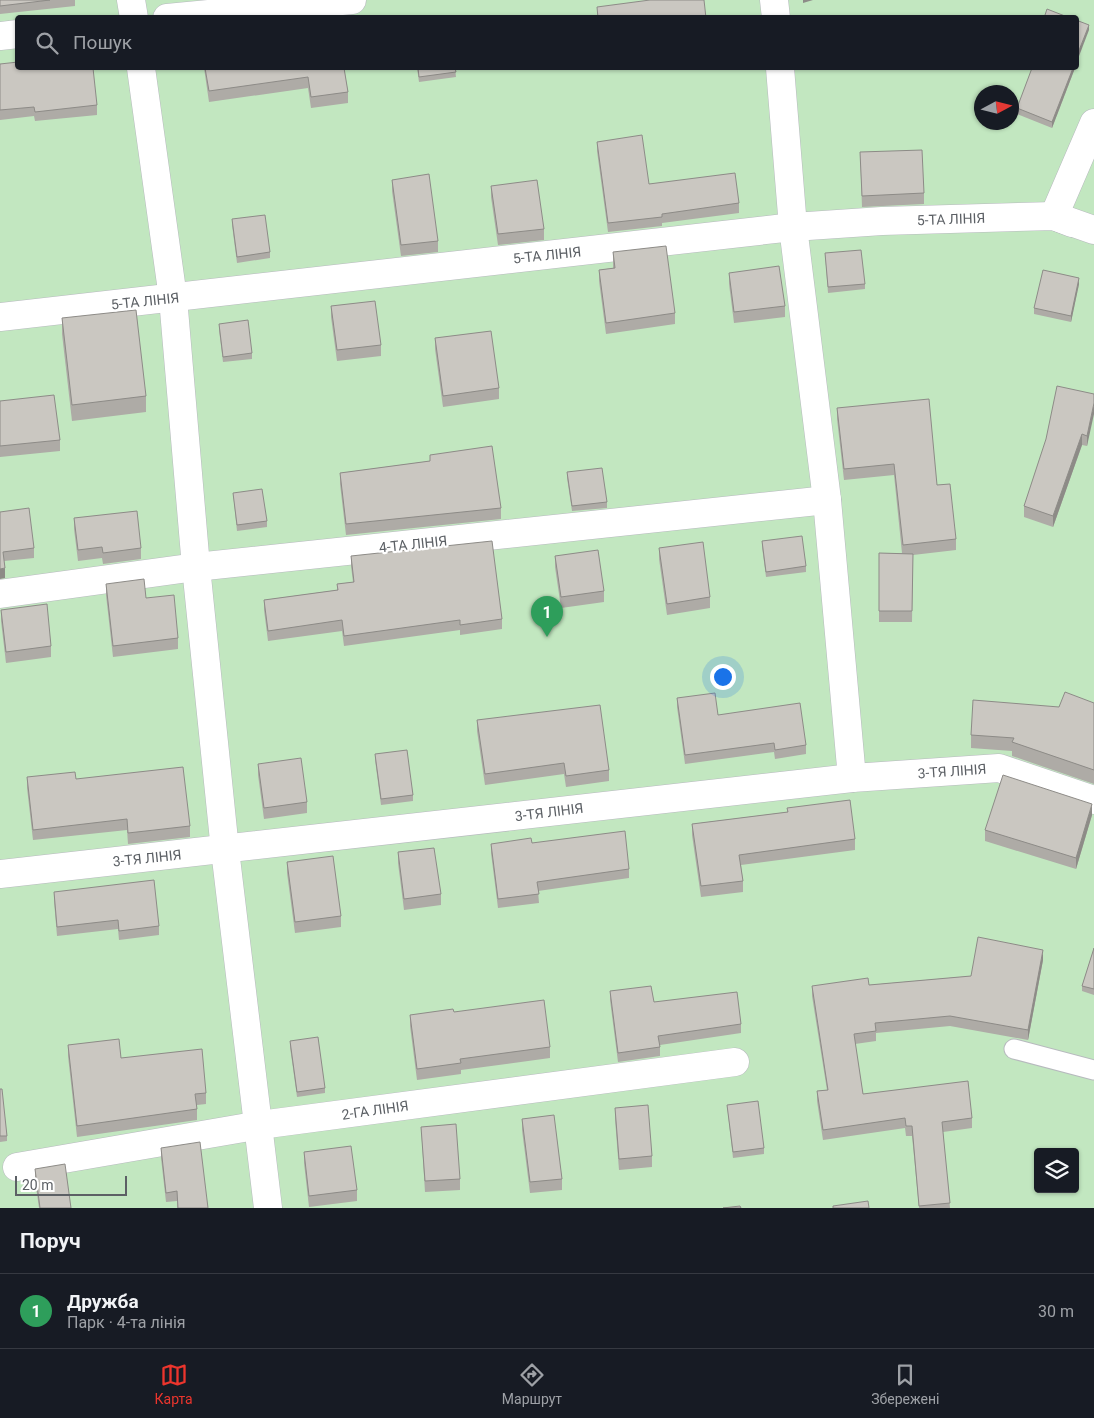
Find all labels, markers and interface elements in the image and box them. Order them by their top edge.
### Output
search box [15,15,1079,70]
icon: search [33,29,61,57]
text: Пошук [73,31,132,54]
north arrow [974,85,1019,130]
street label: 5-ТА ЛІНІЯ [916,210,986,228]
street label: 5-ТА ЛІНІЯ [512,243,582,267]
street label: 5-ТА ЛІНІЯ [110,289,180,313]
street label: 4-ТА ЛІНІЯ [378,532,448,556]
pin: 1 [531,596,563,637]
your location [710,664,736,690]
street label: 3-ТЯ ЛІНІЯ [917,761,987,781]
street label: 3-ТЯ ЛІНІЯ [514,800,584,824]
street label: 3-ТЯ ЛІНІЯ [112,846,182,870]
street label: 2-ГА ЛІНІЯ [341,1097,409,1123]
map controls [1034,1148,1079,1193]
button: layers [1034,1148,1079,1193]
scale bar [15,1173,128,1196]
text: 20 m [22,1177,54,1193]
text: Поруч [20,1229,81,1253]
text: Дружба [67,1290,139,1313]
text: 1 [31,1302,41,1321]
text: 30 m [1038,1302,1074,1321]
text: Парк · 4-та лінія [67,1313,186,1332]
tab: Карта [155,1361,193,1407]
tab: Маршрут [502,1361,562,1407]
tab: Збережені [871,1361,939,1407]

